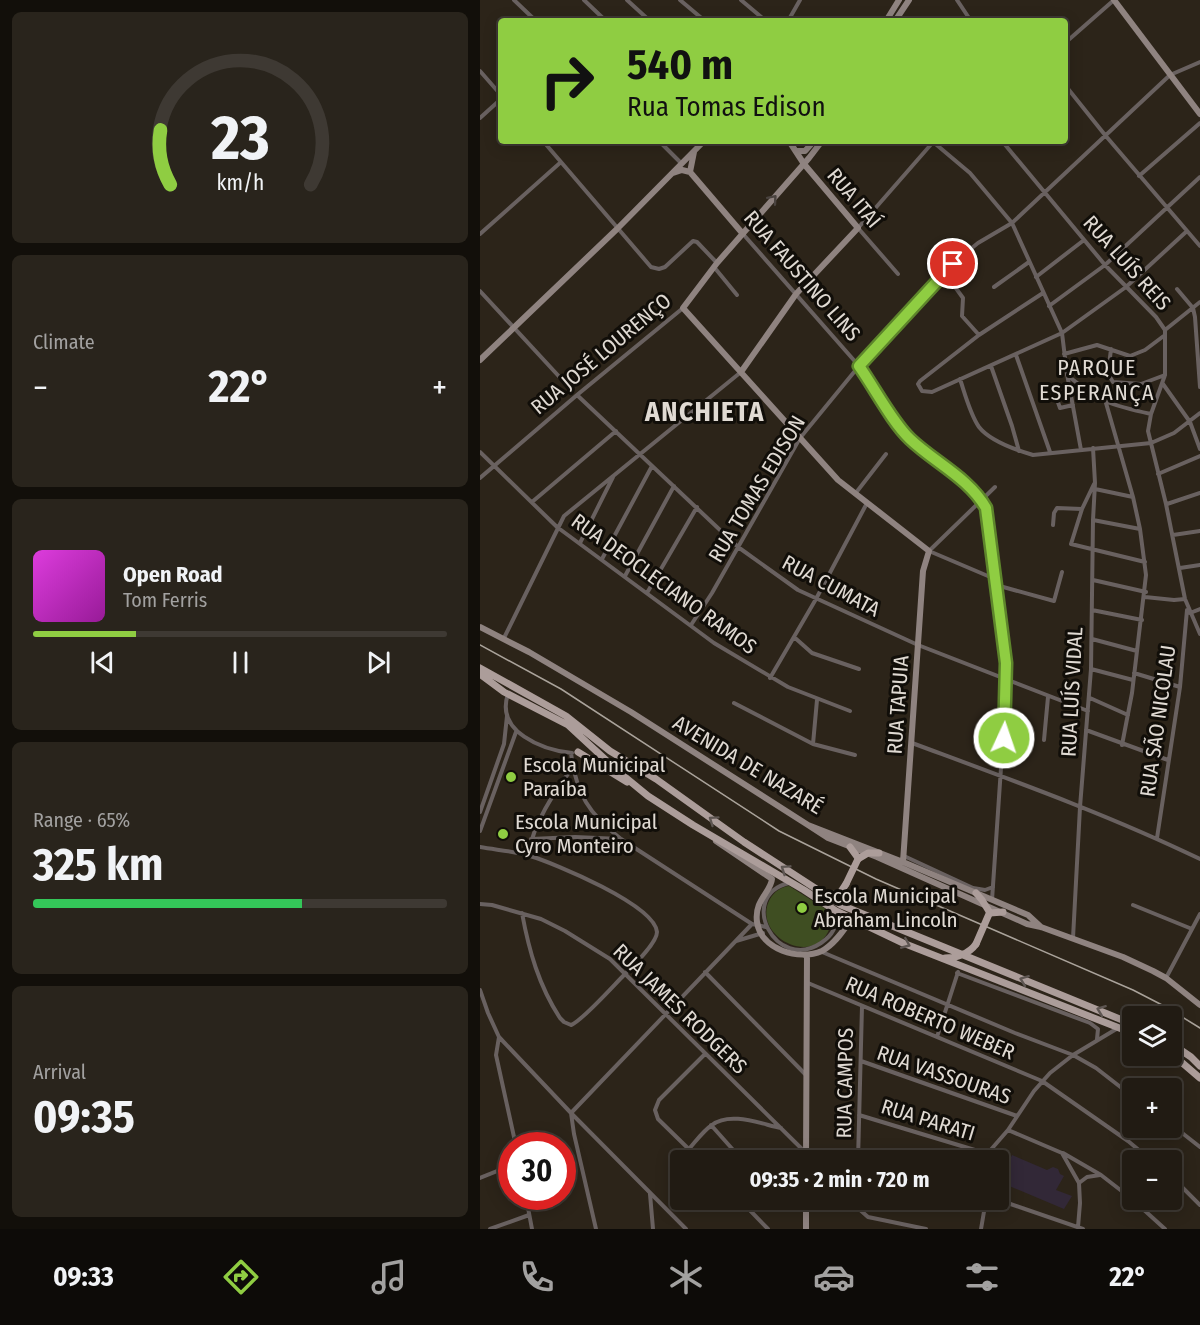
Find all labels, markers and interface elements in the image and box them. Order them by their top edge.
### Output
text: 540 m [627,40,733,90]
icon: right [528,42,606,120]
text: Rua Tomas Edison [627,91,826,123]
text: 23 [210,101,269,176]
street label: RUA ITAÍ [821,163,887,234]
text: km/h [216,170,264,196]
one-way arrow [766,195,777,206]
street label: RUA FAUSTINO LINS [738,205,866,347]
street label: RUA LUÍS REIS [1078,210,1176,316]
pin [927,238,978,289]
icon: arrive [936,247,969,280]
street label: RUA JOSÉ LOURENÇO [526,288,676,420]
text: Climate [33,330,95,354]
district label: PARQUE ESPERANÇA [1039,354,1155,407]
text: 22° [209,360,271,414]
text: − [33,368,48,408]
text: + [432,368,447,408]
district label: ANCHIETA [644,396,765,428]
street label: RUA TOMAS EDISON [703,411,811,567]
street label: RUA DEOCLECIANO RAMOS [566,508,762,660]
street label: RUA CUMATA [778,549,884,623]
text: Open Road [123,561,223,588]
text: Tom Ferris [123,588,207,612]
street label: RUA LUÍS VIDAL [1056,626,1088,758]
street label: RUA SÃO NICOLAU [1134,644,1182,798]
icon: previous [86,646,119,679]
icon: pause [224,646,257,679]
icon: next [362,646,395,679]
street label: RUA TAPUIA [882,655,914,755]
position arrow [972,706,1036,770]
street label: AVENIDA DE NAZARÉ [668,710,828,820]
place label: Escola Municipal Paraíba [523,752,666,802]
marker: Escola Municipal Paraíba [504,770,518,784]
text: Range · 65% [33,808,130,832]
place label: Escola Municipal Cyro Monteiro [515,809,658,859]
one-way arrow [709,817,720,828]
marker: Escola Municipal Cyro Monteiro [496,827,510,841]
text: 325 km [33,838,163,892]
one-way arrow [781,865,792,876]
place label: Escola Municipal Abraham Lincoln [814,883,958,933]
marker: Escola Municipal Abraham Lincoln [795,901,809,915]
one-way arrow [900,937,911,949]
street label: RUA JAMES RODGERS [608,938,752,1080]
street label: RUA ROBERTO WEBER [841,971,1019,1066]
one-way arrow [1019,975,1030,987]
one-way arrow [1097,1005,1107,1018]
map controls [1122,1006,1182,1210]
button: layers [1122,1006,1182,1066]
street label: RUA CAMPOS [831,1027,859,1139]
street label: RUA VASSOURAS [874,1040,1014,1110]
text: Arrival [33,1060,86,1084]
button: + [1122,1078,1182,1138]
text: 09:35 [33,1090,135,1144]
street label: RUA PARATI [878,1093,978,1147]
speed limit sign: 30 [498,1132,576,1210]
button: − [1122,1150,1182,1210]
text: 09:35 · 2 min · 720 m [750,1166,929,1193]
icon: directions [220,1256,262,1298]
icon: music [368,1256,410,1298]
icon: phone [516,1256,558,1298]
icon: climate [665,1256,707,1298]
icon: car [813,1256,855,1298]
icon: filters [961,1256,1003,1298]
text: 09:33 [53,1261,114,1293]
text: 22° [1109,1261,1147,1293]

